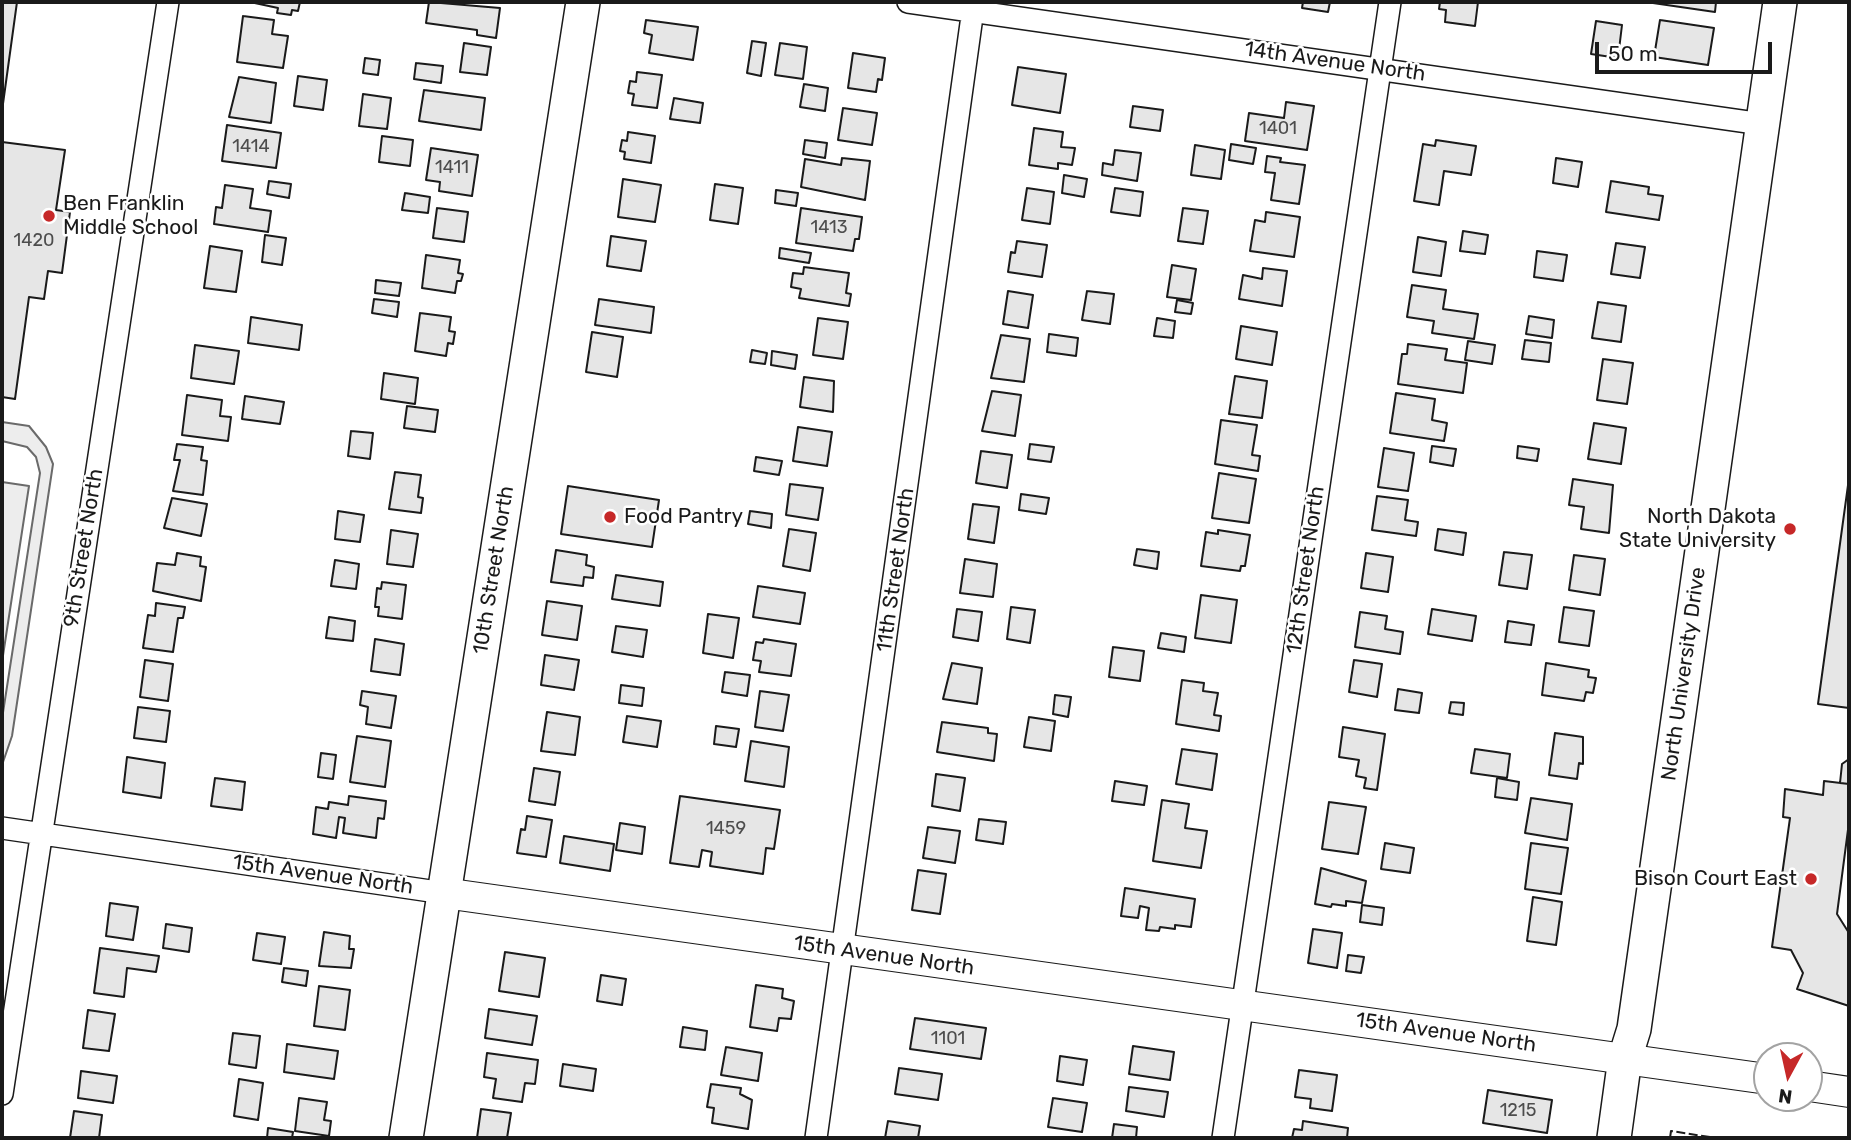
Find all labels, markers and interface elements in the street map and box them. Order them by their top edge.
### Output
scale bar [1599,28,1776,72]
street label: 14th Avenue North [1243,37,1427,87]
text: 50 m [1608,41,1658,66]
house number: 1401 [1259,118,1297,140]
house number: 1414 [232,136,270,158]
house number: 1411 [435,157,469,179]
place label: Ben Franklin Middle School [63,191,198,241]
marker: Ben Franklin Middle School [41,208,57,224]
house number: 1413 [810,217,848,239]
house number: 1420 [14,230,54,252]
street label: 9th Street North [59,467,109,629]
street label: 10th Street North [468,484,520,656]
street label: 12th Street North [1282,485,1330,655]
street label: 11th Street North [872,486,920,654]
place label: Food Pantry [624,504,743,530]
place label: North Dakota State University [1619,504,1776,554]
marker: Food Pantry [602,509,618,525]
marker: North Dakota State University [1782,521,1798,537]
street label: North University Drive [1657,566,1711,782]
house number: 1459 [706,818,746,840]
street label: 15th Avenue North [231,850,415,900]
place label: Bison Court East [1634,866,1797,892]
marker: Bison Court East [1803,871,1819,887]
street label: 15th Avenue North [792,931,976,981]
street label: 15th Avenue North [1354,1008,1538,1058]
house number: 1101 [931,1028,965,1050]
north arrow [1753,1042,1823,1112]
text: N [1777,1084,1794,1109]
house number: 1215 [1500,1100,1536,1122]

